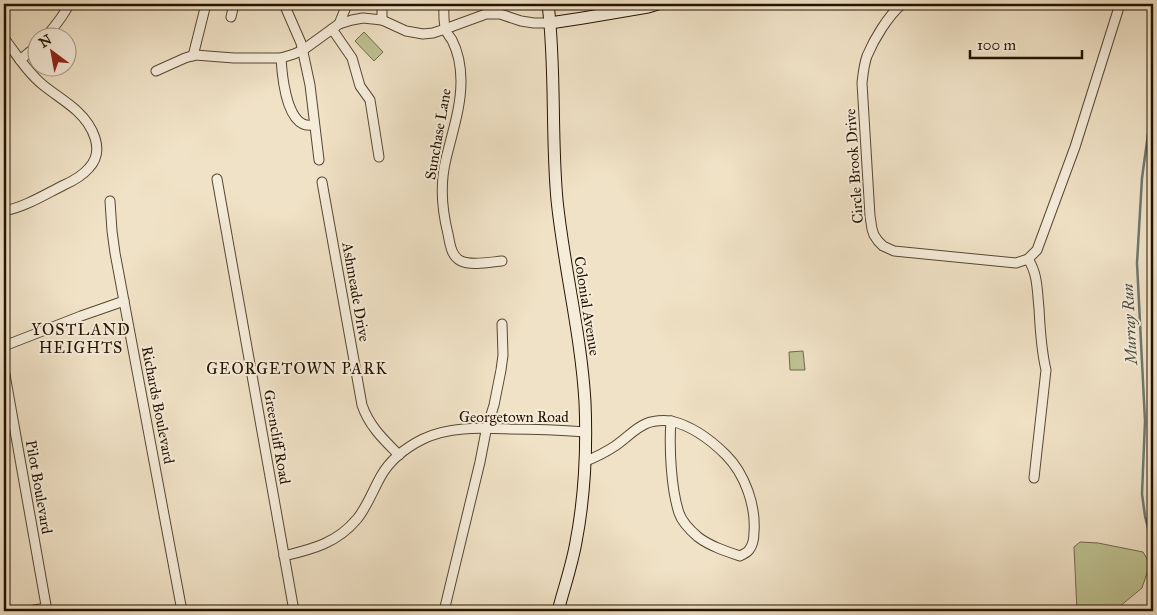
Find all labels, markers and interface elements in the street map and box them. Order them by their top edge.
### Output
north arrow [28,28,78,78]
scale bar [970,28,1082,60]
text: N [36,31,55,52]
text: 100 m [977,36,1017,54]
street label: Sunchase Lane [421,87,455,181]
street label: Circle Brook Drive [841,108,867,224]
street label: Ashmeade Drive [338,240,374,343]
street label: Colonial Avenue [570,255,604,357]
water label: Murray Run [1118,282,1141,367]
district label: YOSTLAND HEIGHTS [31,320,131,357]
street label: Richards Boulevard [138,345,178,466]
district label: GEORGETOWN PARK [206,359,388,378]
street label: Greencliff Road [260,388,294,486]
street label: Georgetown Road [459,408,569,426]
street label: Pilot Boulevard [22,439,56,536]

